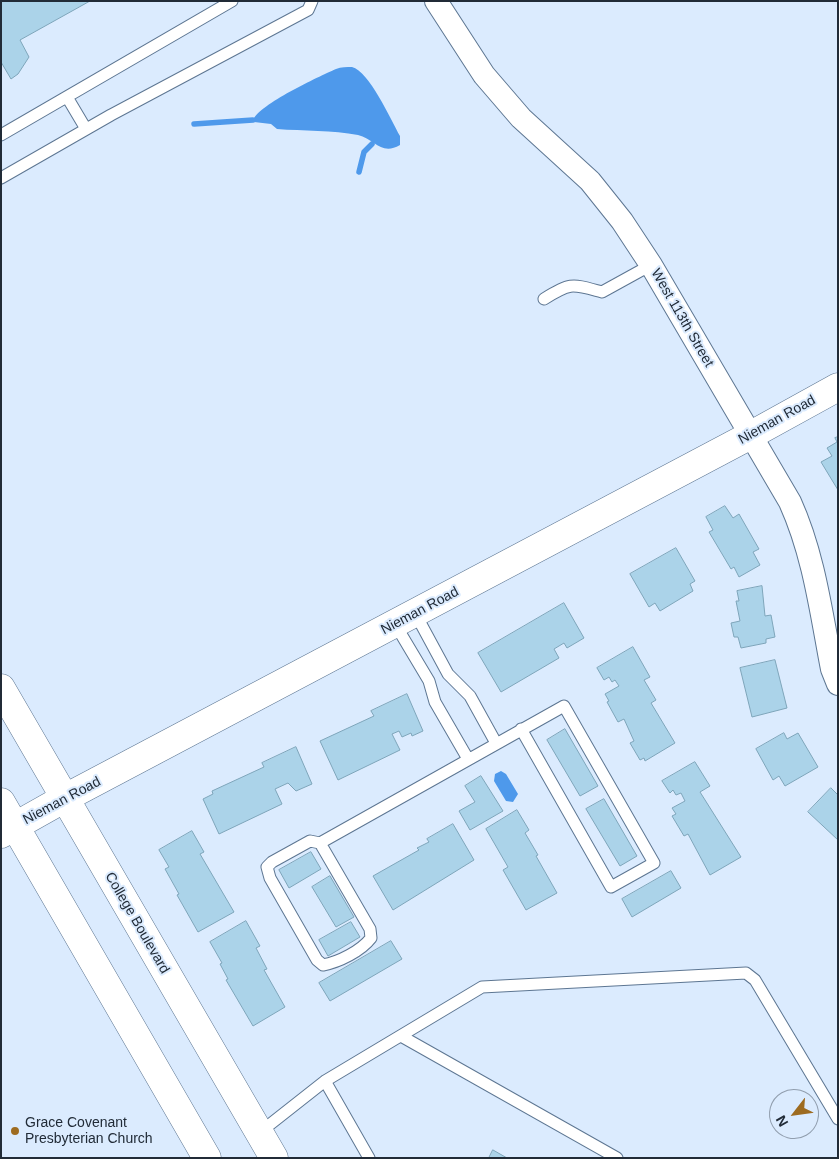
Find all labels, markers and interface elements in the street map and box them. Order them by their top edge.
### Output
street label: West 113th Street [647,266,717,370]
street label: Nieman Road [735,392,819,448]
street label: Nieman Road [378,583,462,639]
street label: Nieman Road [20,773,104,829]
street label: College Boulevard [101,869,173,977]
north arrow [769,1089,819,1139]
text: N [772,1113,791,1129]
place label: Grace Covenant Presbyterian Church [25,1115,153,1148]
marker: Grace Covenant Presbyterian Church [9,1125,21,1137]

